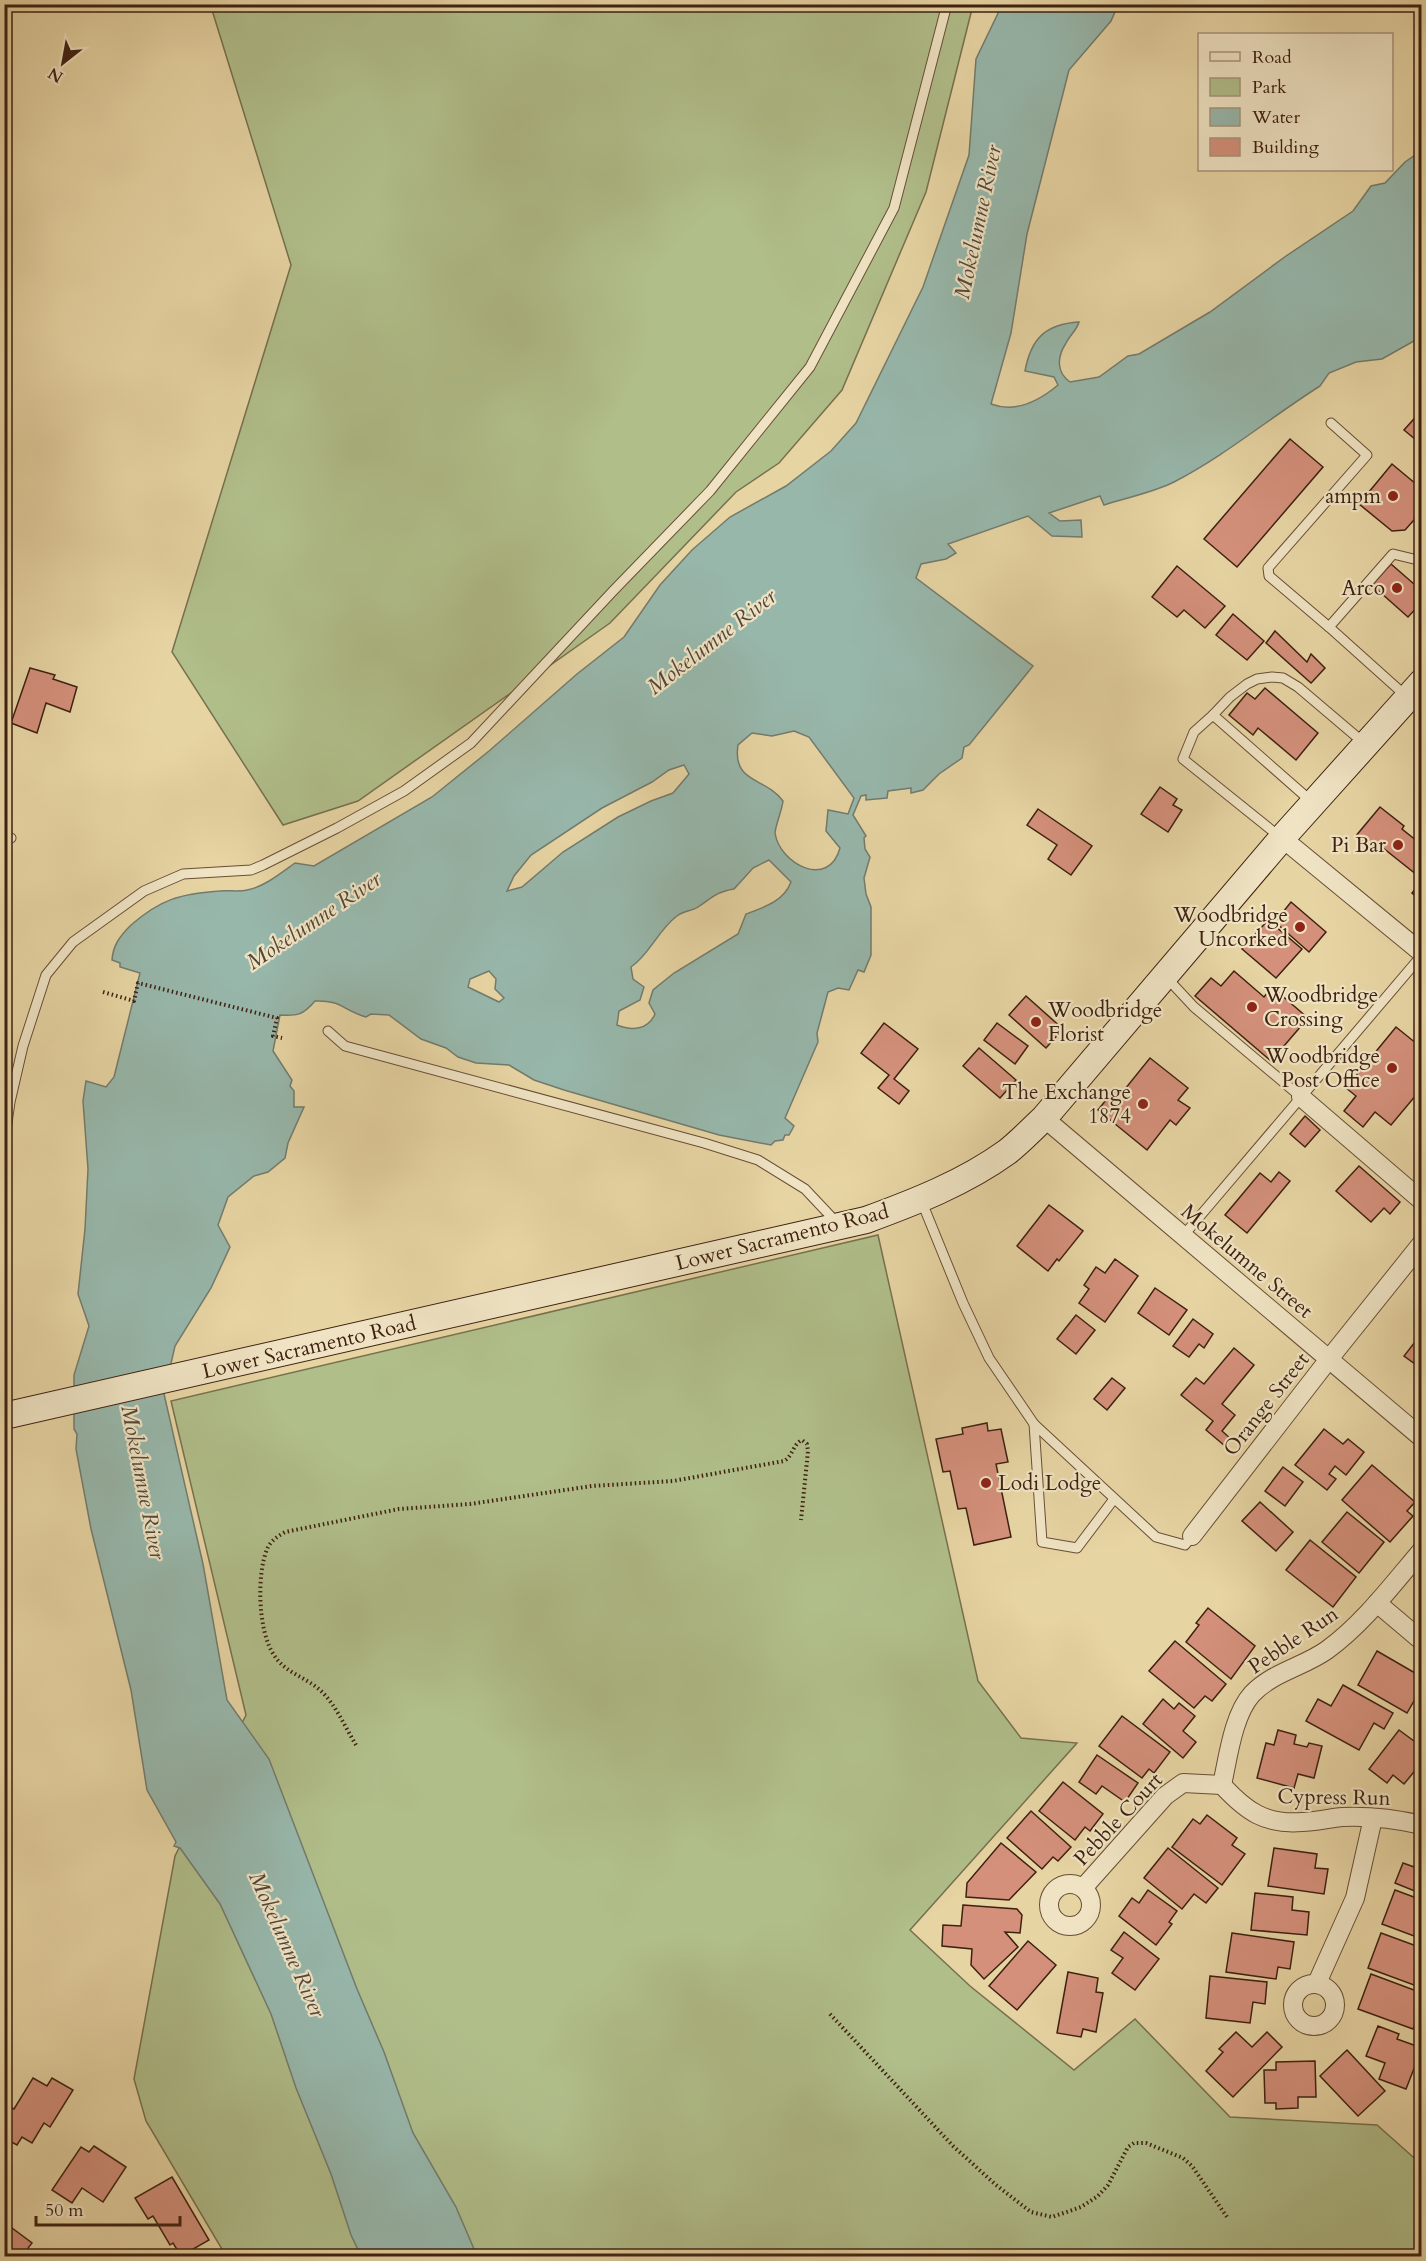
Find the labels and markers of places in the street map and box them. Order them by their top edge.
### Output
place label: ampm [1325,482,1381,511]
marker: ampm [1386,489,1400,503]
place label: Arco [1341,574,1385,603]
marker: Arco [1390,581,1404,595]
place label: Pi Bar [1331,831,1386,860]
marker: Pi Bar [1391,838,1405,852]
place label: Woodbridge Uncorked [1173,901,1288,954]
marker: Woodbridge Uncorked [1293,920,1307,934]
place label: Woodbridge Crossing [1263,981,1378,1034]
place label: Woodbridge Florist [1047,996,1162,1049]
marker: Woodbridge Crossing [1245,1000,1259,1014]
marker: Woodbridge Florist [1029,1015,1043,1029]
place label: Woodbridge Post Office [1265,1042,1380,1095]
marker: Woodbridge Post Office [1385,1061,1399,1075]
place label: The Exchange 1874 [1002,1078,1131,1131]
marker: The Exchange 1874 [1136,1097,1150,1111]
place label: Lodi Lodge [998,1469,1101,1498]
marker: Lodi Lodge [979,1476,993,1490]

